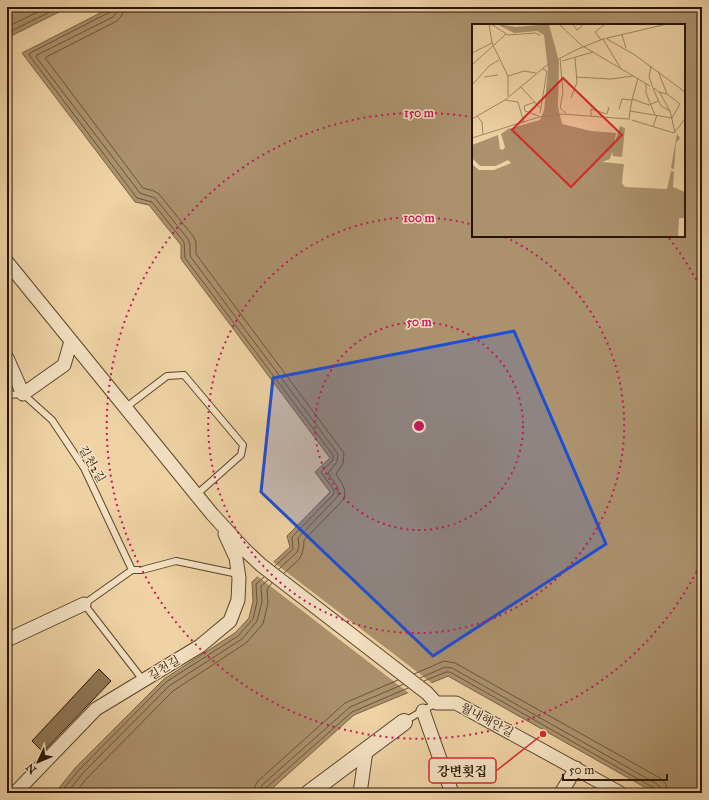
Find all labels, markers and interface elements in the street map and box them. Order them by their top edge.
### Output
inset map [472,24,685,237]
text: 150 m [404,106,435,120]
text: 100 m [403,211,436,225]
text: 50 m [406,315,433,329]
centre of rings [412,419,426,433]
street label: 길천2길 [76,443,108,485]
street label: 길천길 [145,653,183,683]
street label: 월내해안길 [458,700,516,740]
north arrow [18,742,58,782]
scale bar [563,756,667,782]
callout: 강변횟집 [429,758,496,783]
text: N [23,760,39,776]
text: 50 m [569,763,594,777]
text: 강변횟집 [437,764,487,780]

